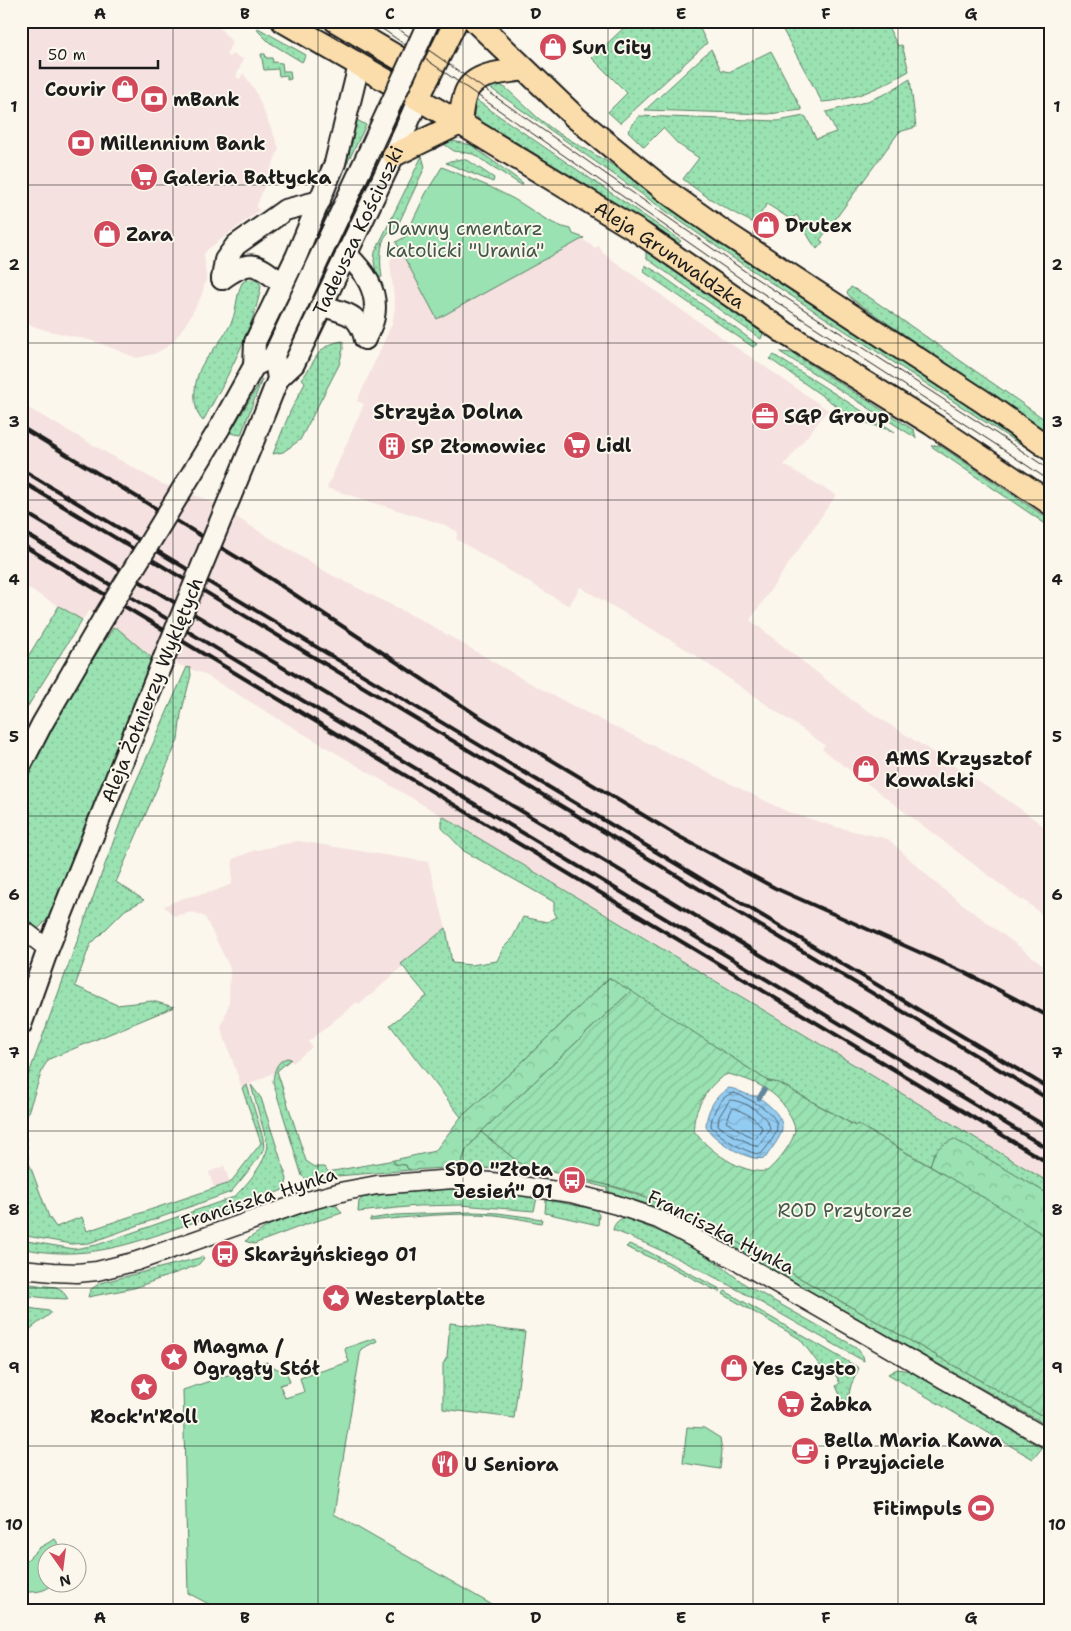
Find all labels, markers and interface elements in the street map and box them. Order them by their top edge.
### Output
text: A [94,3,106,24]
text: B [240,3,250,24]
text: C [385,3,395,24]
text: D [530,3,542,24]
text: E [676,3,686,24]
text: F [821,3,831,24]
text: G [965,3,978,24]
shop icon: Sun City [538,32,568,62]
place label: Sun City [572,35,652,60]
scale bar [40,38,158,70]
text: 50 m [48,45,86,65]
shop icon: Courir [110,74,140,104]
place label: Courir [45,77,106,102]
bank icon: mBank [139,84,169,114]
place label: mBank [173,87,240,112]
text: 1 [10,96,18,117]
text: 1 [1053,96,1061,117]
bank icon: Millennium Bank [66,128,96,158]
place label: Millennium Bank [100,131,266,156]
street label: Tadeusza Kościuszki [307,142,409,319]
supermarket icon: Galeria Bałtycka [129,162,159,192]
place label: Galeria Bałtycka [163,165,332,190]
street label: Aleja Grunwaldzka [590,195,750,314]
shop icon: Drutex [751,210,781,240]
place label: Drutex [785,213,852,238]
park label: Dawny cmentarz katolicki "Urania" [385,216,545,263]
shop icon: Zara [92,219,122,249]
place label: Zara [126,222,173,247]
text: 2 [8,254,20,275]
text: 2 [1051,254,1063,275]
district label: Strzyża Dolna [373,399,523,425]
office icon: SGP Group [750,401,780,431]
place label: SGP Group [784,404,889,429]
text: 3 [8,411,20,432]
text: 3 [1051,411,1063,432]
supermarket icon: Lidl [562,430,592,460]
building icon: SP Złomowiec [377,431,407,461]
place label: Lidl [596,433,632,458]
place label: SP Złomowiec [411,434,546,459]
text: 4 [8,569,20,590]
text: 4 [1051,569,1063,590]
street label: Aleja Żołnierzy Wyklętych [95,574,209,806]
text: 5 [9,726,19,747]
text: 5 [1052,726,1062,747]
place label: AMS Krzysztof Kowalski [885,746,1032,793]
shop icon: AMS Krzysztof Kowalski [851,754,881,784]
text: 6 [8,884,20,905]
text: 6 [1051,884,1063,905]
text: 7 [8,1042,20,1063]
text: 7 [1051,1042,1063,1063]
place label: SDO "Złota Jesień" 01 [445,1157,553,1204]
street label: Franciszka Hynka [178,1161,340,1235]
bus stop icon: SDO "Złota Jesień" 01 [557,1165,587,1195]
street label: Franciszka Hynka [643,1184,799,1280]
park label: ROD Przytorze [777,1198,913,1223]
text: 8 [8,1199,20,1220]
text: 8 [1051,1199,1063,1220]
bus stop icon: Skarżyńskiego 01 [210,1239,240,1269]
place label: Skarżyńskiego 01 [244,1242,417,1267]
place icon: Westerplatte [321,1283,351,1313]
place label: Westerplatte [355,1286,485,1311]
place label: Magma / Ogrągły Stół [193,1334,320,1381]
place icon: Magma / Ogrągły Stół [159,1342,189,1372]
shop icon: Yes Czysto [719,1353,749,1383]
place label: Yes Czysto [753,1356,856,1381]
text: 9 [8,1357,20,1378]
text: 9 [1051,1357,1063,1378]
place icon: Rock'n'Roll [129,1372,159,1402]
supermarket icon: Żabka [776,1389,806,1419]
place label: Żabka [810,1392,872,1417]
place label: Rock'n'Roll [90,1404,198,1429]
place label: Bella Maria Kawa i Przyjaciele [824,1428,1002,1475]
cafe icon: Bella Maria Kawa i Przyjaciele [790,1436,820,1466]
restaurant icon: U Seniora [430,1449,460,1479]
place label: U Seniora [464,1452,558,1477]
sports icon: Fitimpuls [966,1493,996,1523]
place label: Fitimpuls [873,1496,962,1521]
text: 10 [5,1514,23,1535]
text: 10 [1048,1514,1066,1535]
north arrow [38,1544,88,1594]
text: N [58,1571,73,1591]
text: A [94,1607,106,1628]
text: B [240,1607,250,1628]
text: C [385,1607,395,1628]
text: D [530,1607,542,1628]
text: E [676,1607,686,1628]
text: F [821,1607,831,1628]
text: G [965,1607,978,1628]

